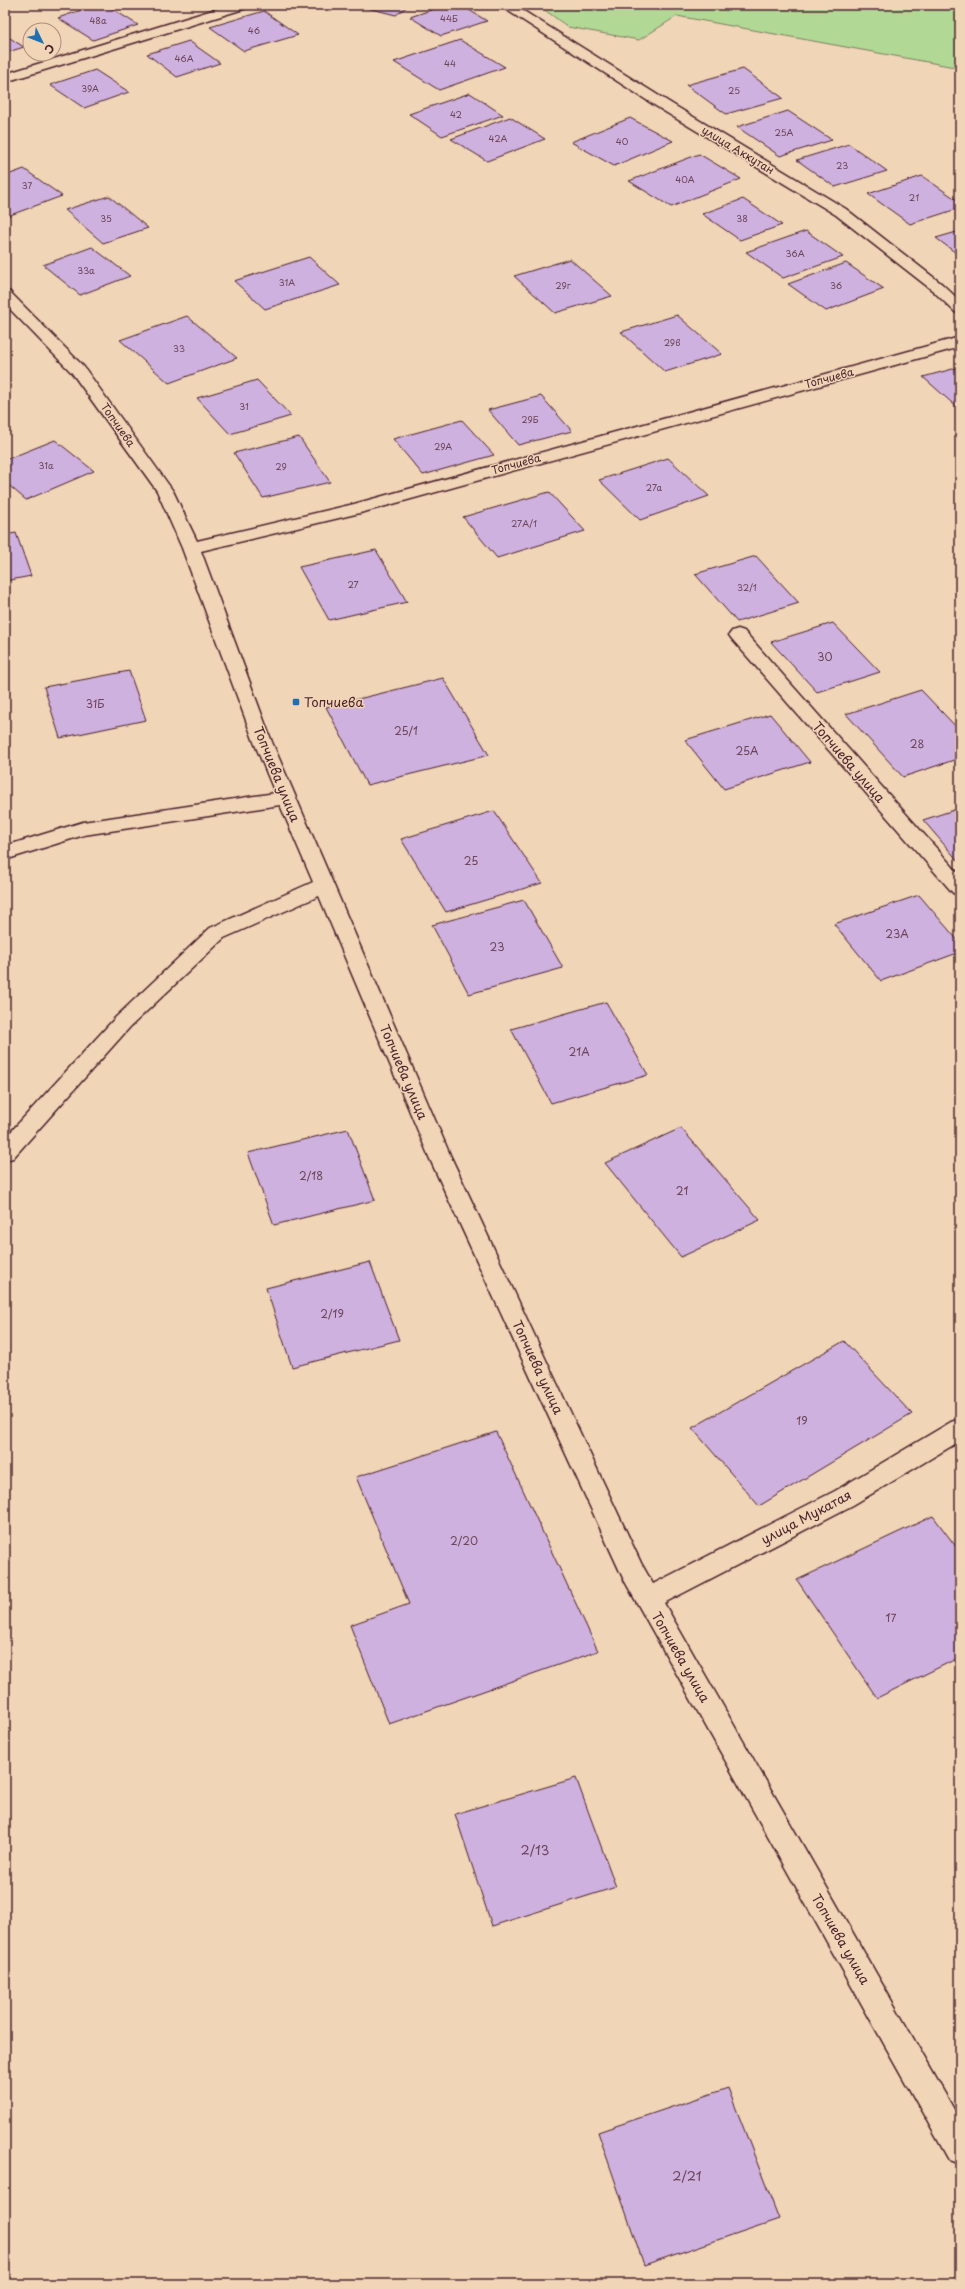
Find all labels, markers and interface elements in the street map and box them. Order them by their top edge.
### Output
house number: 44Б [440,11,458,25]
house number: 48а [89,13,107,27]
north arrow [22,22,62,62]
house number: 46 [248,23,260,37]
text: С [41,40,59,58]
house number: 46А [174,51,194,65]
house number: 44 [444,56,456,70]
house number: 39А [81,81,99,95]
house number: 25 [728,83,740,97]
house number: 42 [450,107,462,121]
street label: улица Аккутан [699,121,778,178]
house number: 25А [775,125,794,139]
house number: 42А [489,131,508,145]
house number: 40 [616,134,629,148]
house number: 23 [836,158,848,172]
house number: 40А [675,172,695,186]
house number: 37 [22,178,32,192]
house number: 21 [909,190,919,204]
house number: 35 [100,211,112,225]
house number: 38 [736,211,748,225]
house number: 36А [785,246,805,260]
house number: 33а [77,263,95,277]
house number: 31А [279,275,295,289]
house number: 29г [555,278,572,292]
house number: 36 [830,278,842,292]
house number: 29в [664,335,680,349]
house number: 33 [173,341,185,355]
street label: Топчиева [802,363,856,392]
street label: Топчиева [97,399,140,450]
house number: 31 [239,399,249,413]
house number: 29Б [521,412,539,426]
house number: 29А [434,439,452,453]
street label: Топчиева [489,449,543,478]
house number: 31а [38,458,54,472]
house number: 29 [275,459,287,473]
house number: 27а [646,480,663,494]
house number: 27А/1 [511,516,537,530]
house number: 27 [347,577,359,591]
house number: 32/1 [737,580,757,594]
house number: 30 [817,648,833,665]
place label: Топчиева [304,692,365,711]
house number: 31Б [86,695,104,712]
marker: Топчиева [291,697,301,707]
street label: Топчиева улица [809,717,891,807]
house number: 25/1 [394,722,418,739]
street label: Топчиева улица [250,723,306,825]
house number: 28 [910,735,924,752]
house number: 25А [735,742,759,759]
house number: 25 [464,852,478,869]
house number: 23А [885,925,909,942]
house number: 23 [490,938,504,955]
street label: Топчиева улица [376,1021,433,1123]
house number: 21А [568,1043,590,1060]
house number: 2/18 [299,1167,323,1184]
house number: 21 [676,1182,688,1199]
house number: 2/19 [320,1305,344,1322]
street label: Топчиева улица [508,1317,569,1418]
house number: 19 [796,1412,808,1429]
street label: улица Мукатая [757,1485,854,1548]
house number: 2/20 [450,1532,478,1549]
street label: Топчиева улица [648,1608,716,1706]
house number: 17 [886,1609,897,1626]
house number: 2/13 [521,1840,550,1859]
street label: Топчиева улица [808,1890,876,1988]
house number: 2/21 [672,2166,702,2185]

